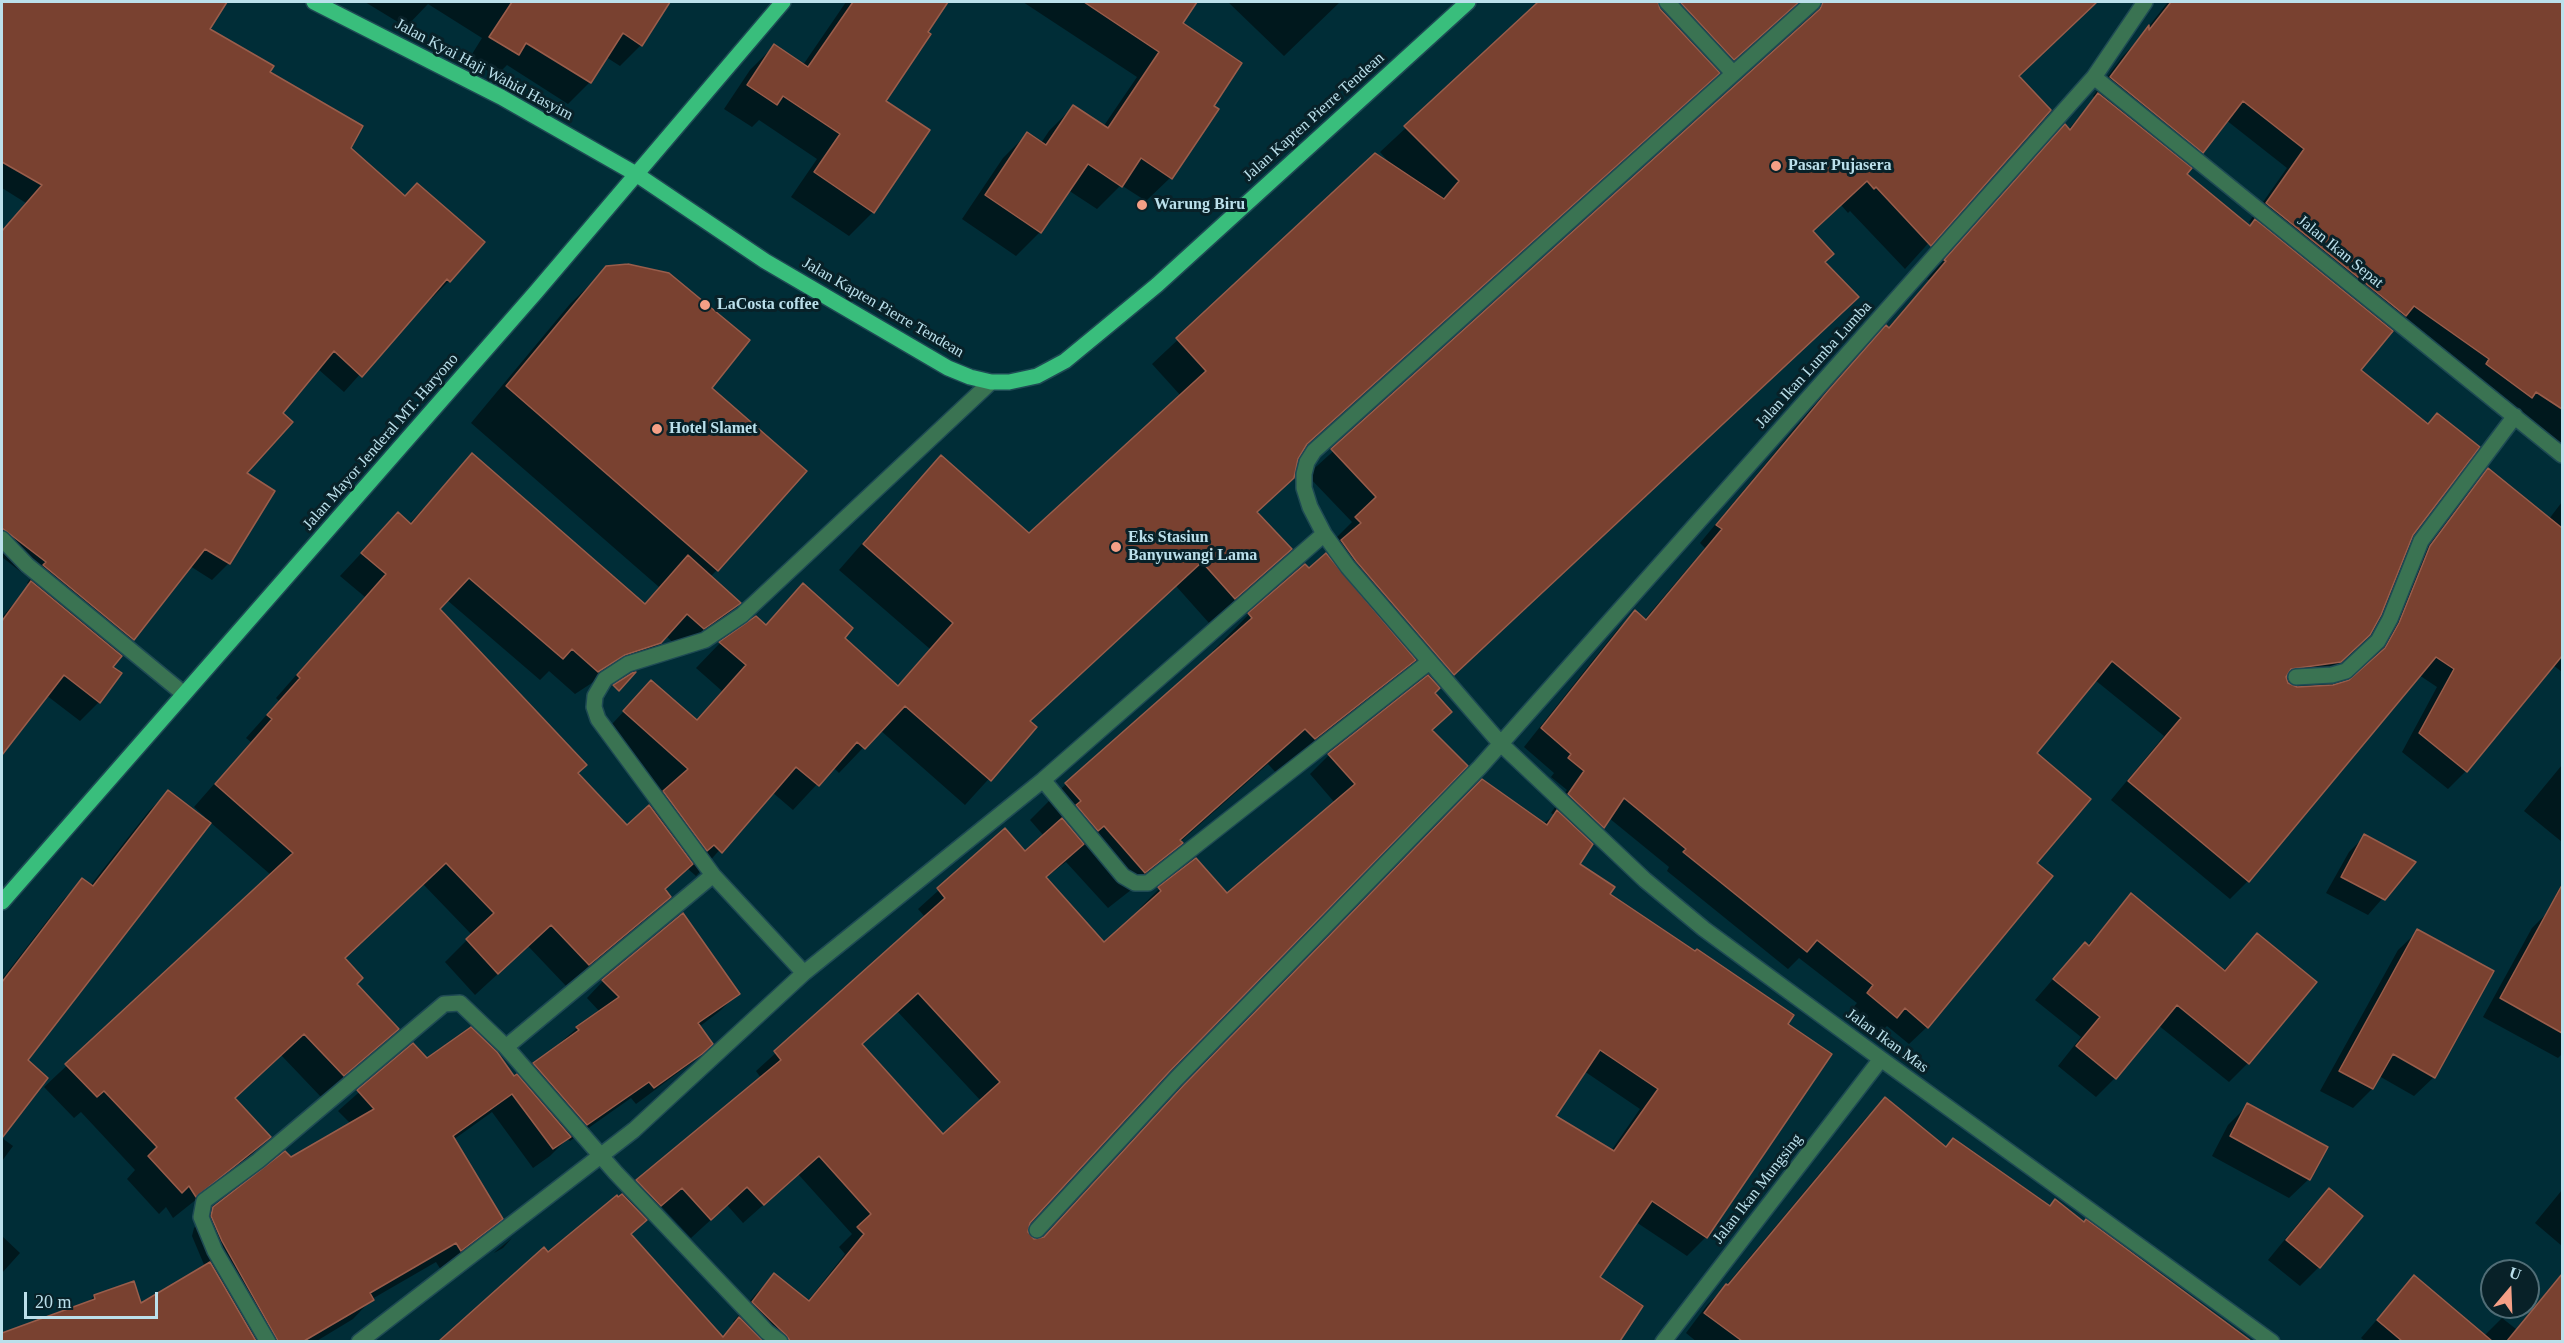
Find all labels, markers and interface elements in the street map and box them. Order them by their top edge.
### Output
street label: Jalan Kyai Haji Wahid Hasyim [392,15,576,125]
street label: Jalan Kapten Pierre Tendean [1239,49,1389,185]
place label: Pasar Pujasera [1788,156,1892,176]
marker: Pasar Pujasera [1769,159,1783,173]
place label: Warung Biru [1154,195,1245,215]
marker: Warung Biru [1135,198,1149,212]
street label: Jalan Ikan Sepat [2293,212,2387,292]
street label: Jalan Kapten Pierre Tendean [799,254,967,362]
place label: LaCosta coffee [717,295,819,315]
marker: LaCosta coffee [698,298,712,312]
street label: Jalan Ikan Lumba Lumba [1752,298,1876,432]
street label: Jalan Mayor Jenderal MT. Haryono [299,350,463,534]
place label: Hotel Slamet [669,419,757,439]
marker: Hotel Slamet [650,422,664,436]
place label: Eks Stasiun Banyuwangi Lama [1128,528,1257,566]
marker: Eks Stasiun Banyuwangi Lama [1109,540,1123,554]
street label: Jalan Ikan Mas [1842,1005,1932,1077]
street label: Jalan Ikan Mungsing [1709,1130,1807,1248]
north arrow [2480,1259,2540,1319]
text: U [2507,1263,2524,1283]
scale bar [27,1280,160,1318]
text: 20 m [35,1292,72,1312]

